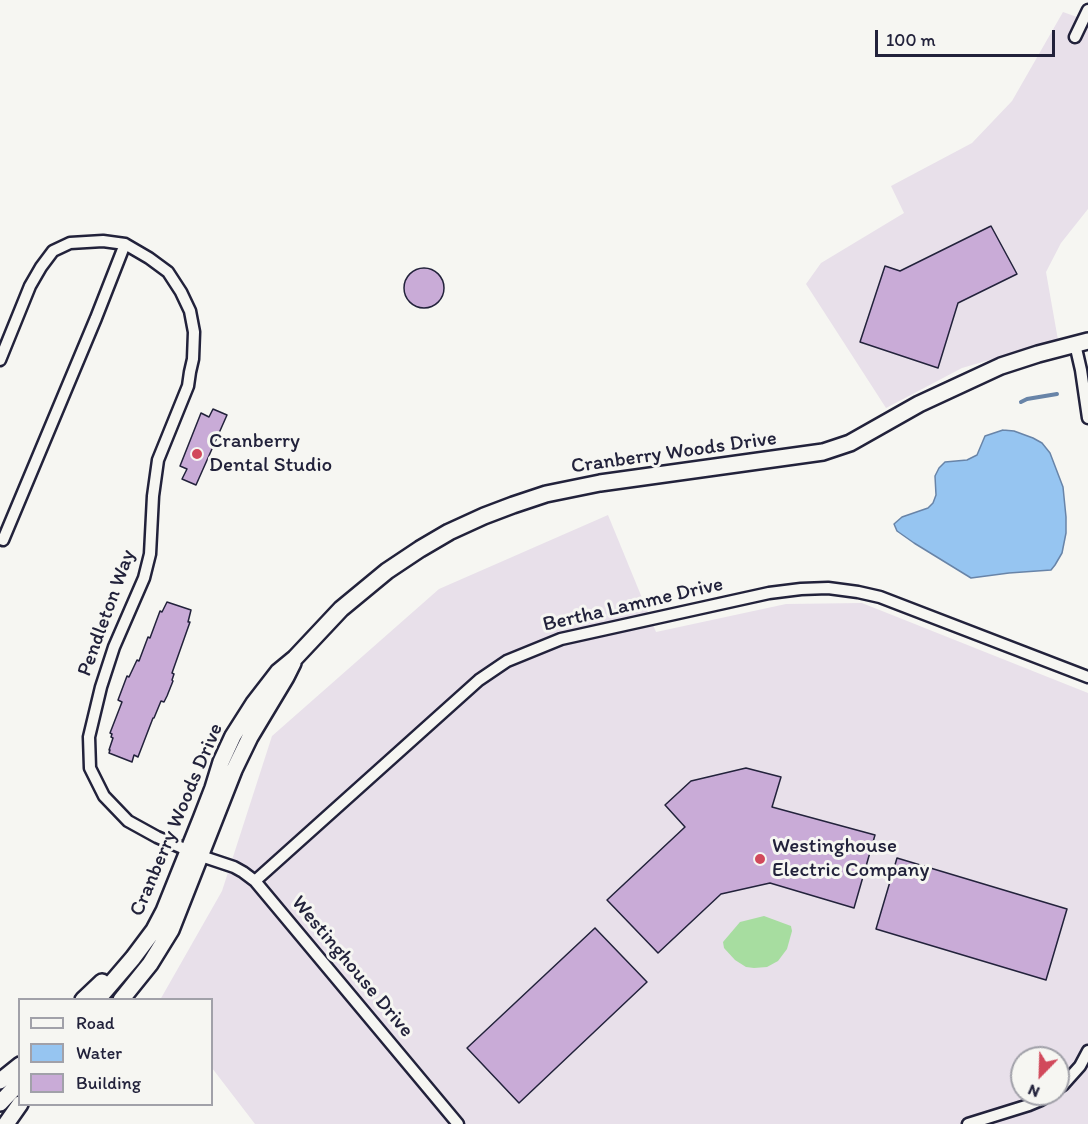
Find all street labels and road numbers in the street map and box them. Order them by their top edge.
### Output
street label: Cranberry Woods Drive [570,426,778,480]
street label: Pendleton Way [72,546,142,680]
street label: Bertha Lamme Drive [540,572,726,638]
street label: Cranberry Woods Drive [125,720,229,920]
street label: Westinghouse Drive [285,891,419,1043]

